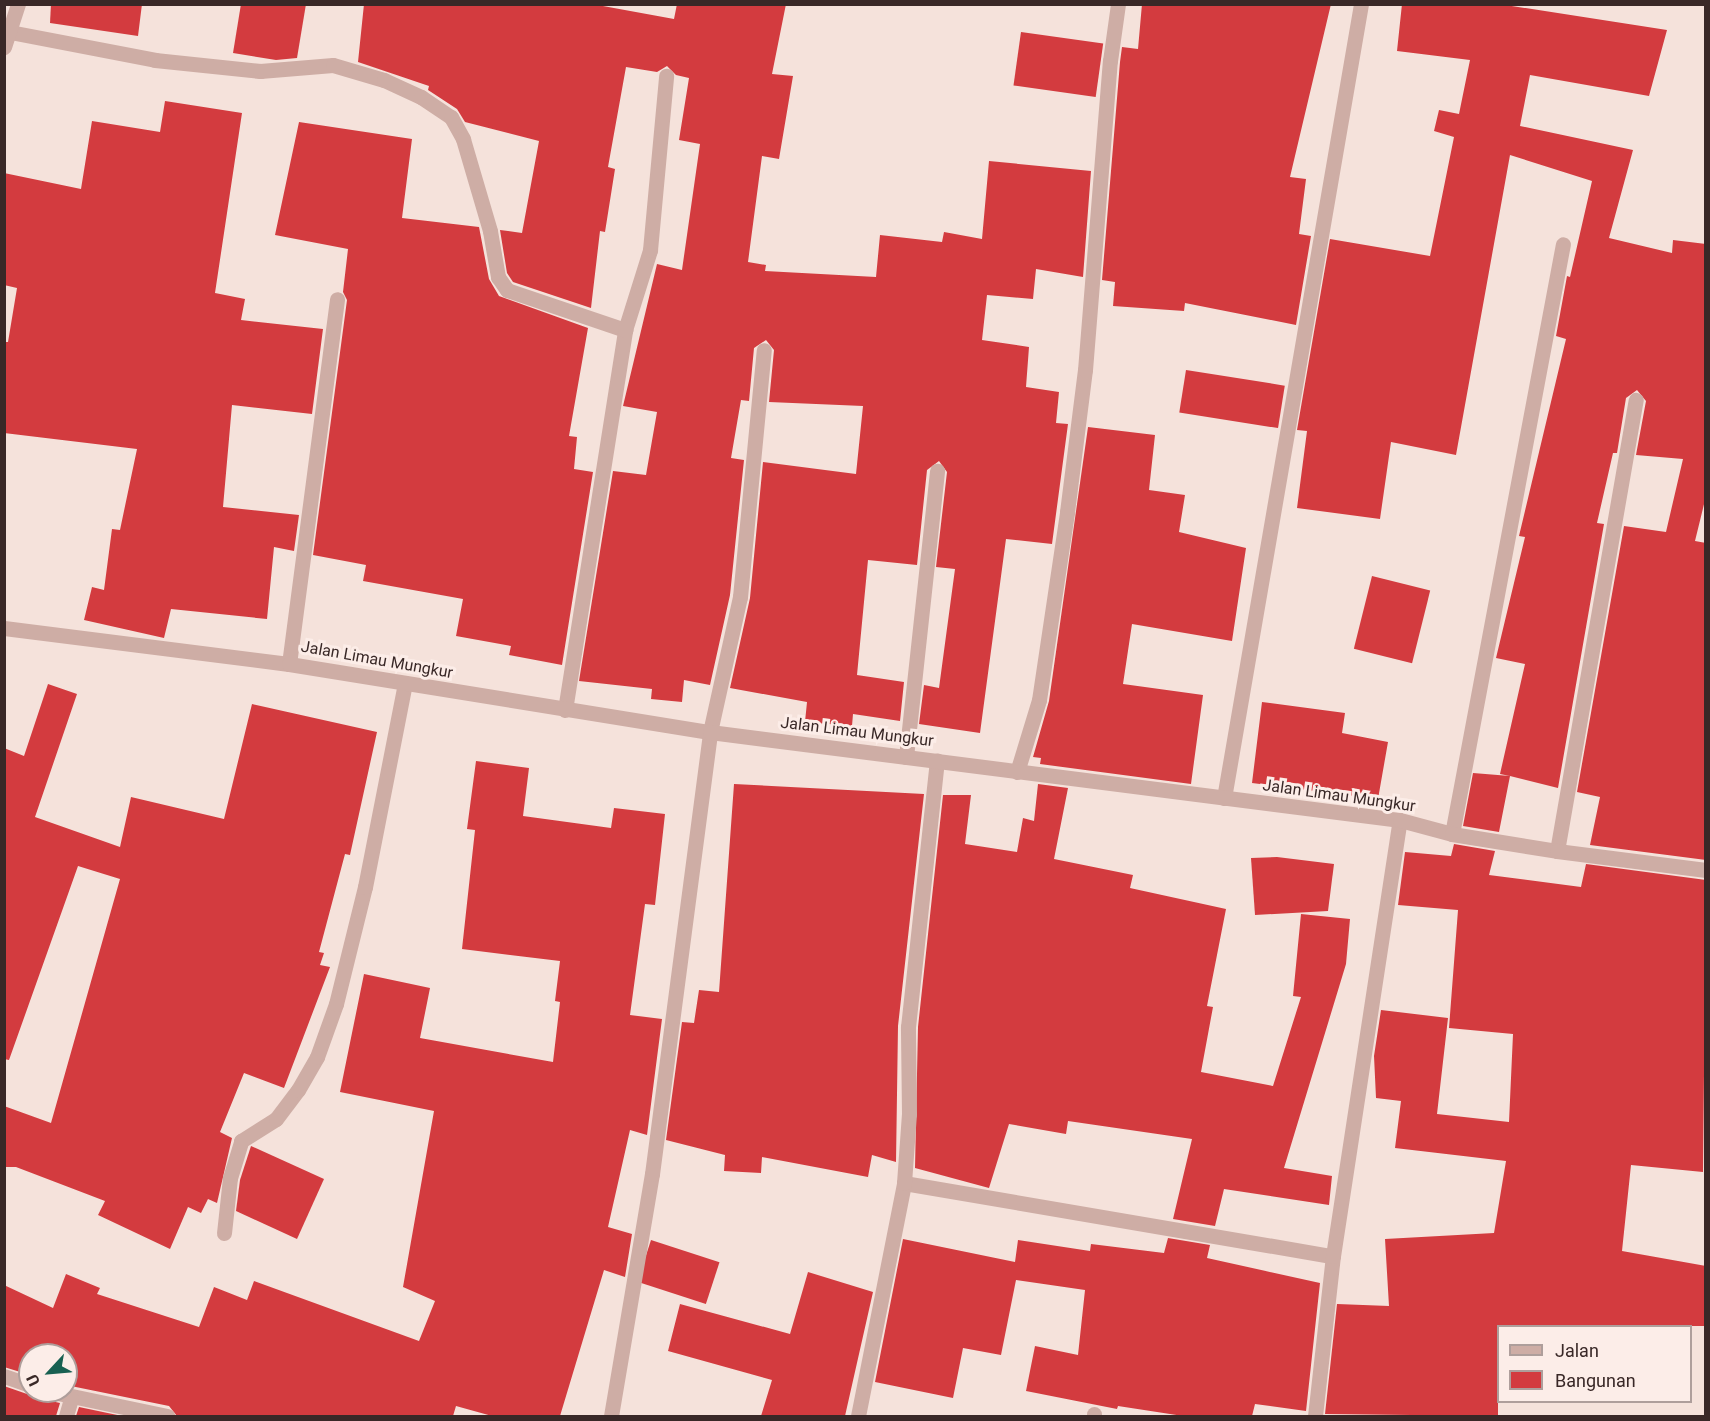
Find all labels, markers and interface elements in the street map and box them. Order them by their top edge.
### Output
street label: Jalan Limau Mungkur [300,637,454,683]
street label: Jalan Limau Mungkur [779,713,935,751]
street label: Jalan Limau Mungkur [1261,776,1417,816]
legend [1497,1325,1692,1403]
text: Jalan [1555,1340,1599,1361]
north arrow [18,1343,78,1403]
text: Bangunan [1555,1370,1636,1391]
text: U [22,1371,44,1389]

